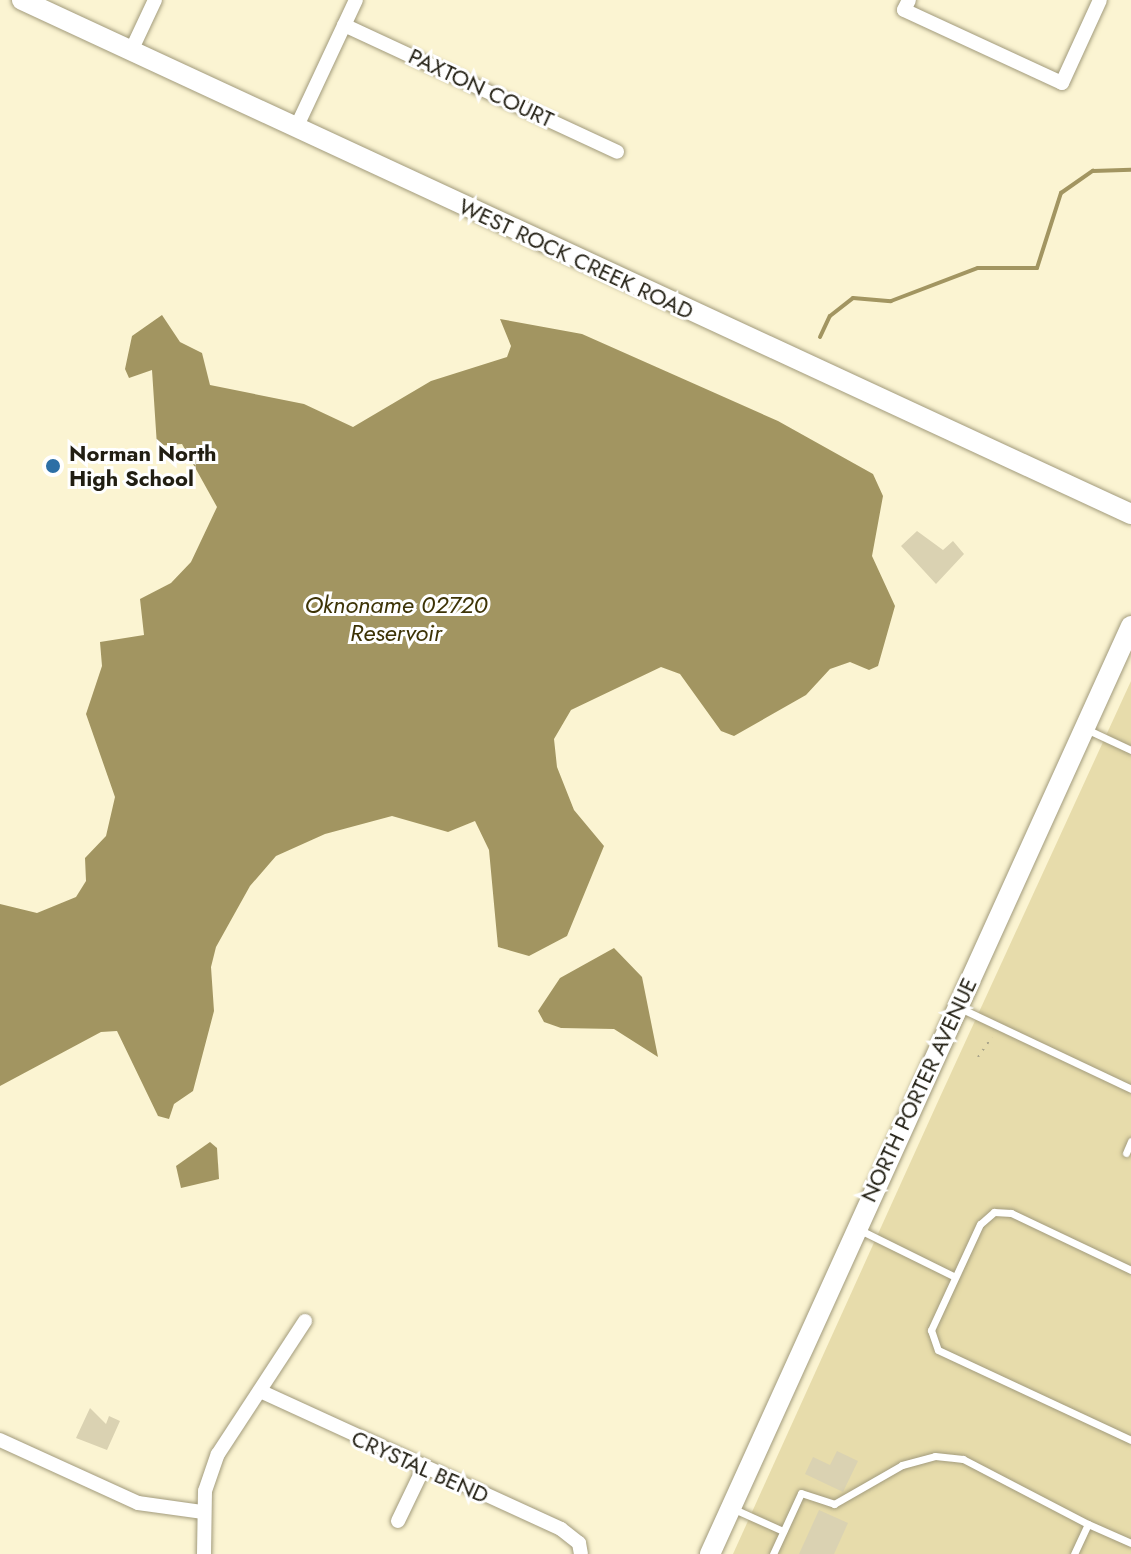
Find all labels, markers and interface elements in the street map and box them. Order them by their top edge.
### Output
street label: PAXTON COURT [404,43,558,133]
street label: WEST ROCK CREEK ROAD [455,193,697,325]
place label: Norman North High School [69,440,217,492]
marker: Norman North High School [44,457,62,475]
water label: Oknoname 02720 Reservoir [304,591,488,647]
street label: NORTH PORTER AVENUE [855,974,983,1206]
street label: CRYSTAL BEND [347,1425,493,1509]

